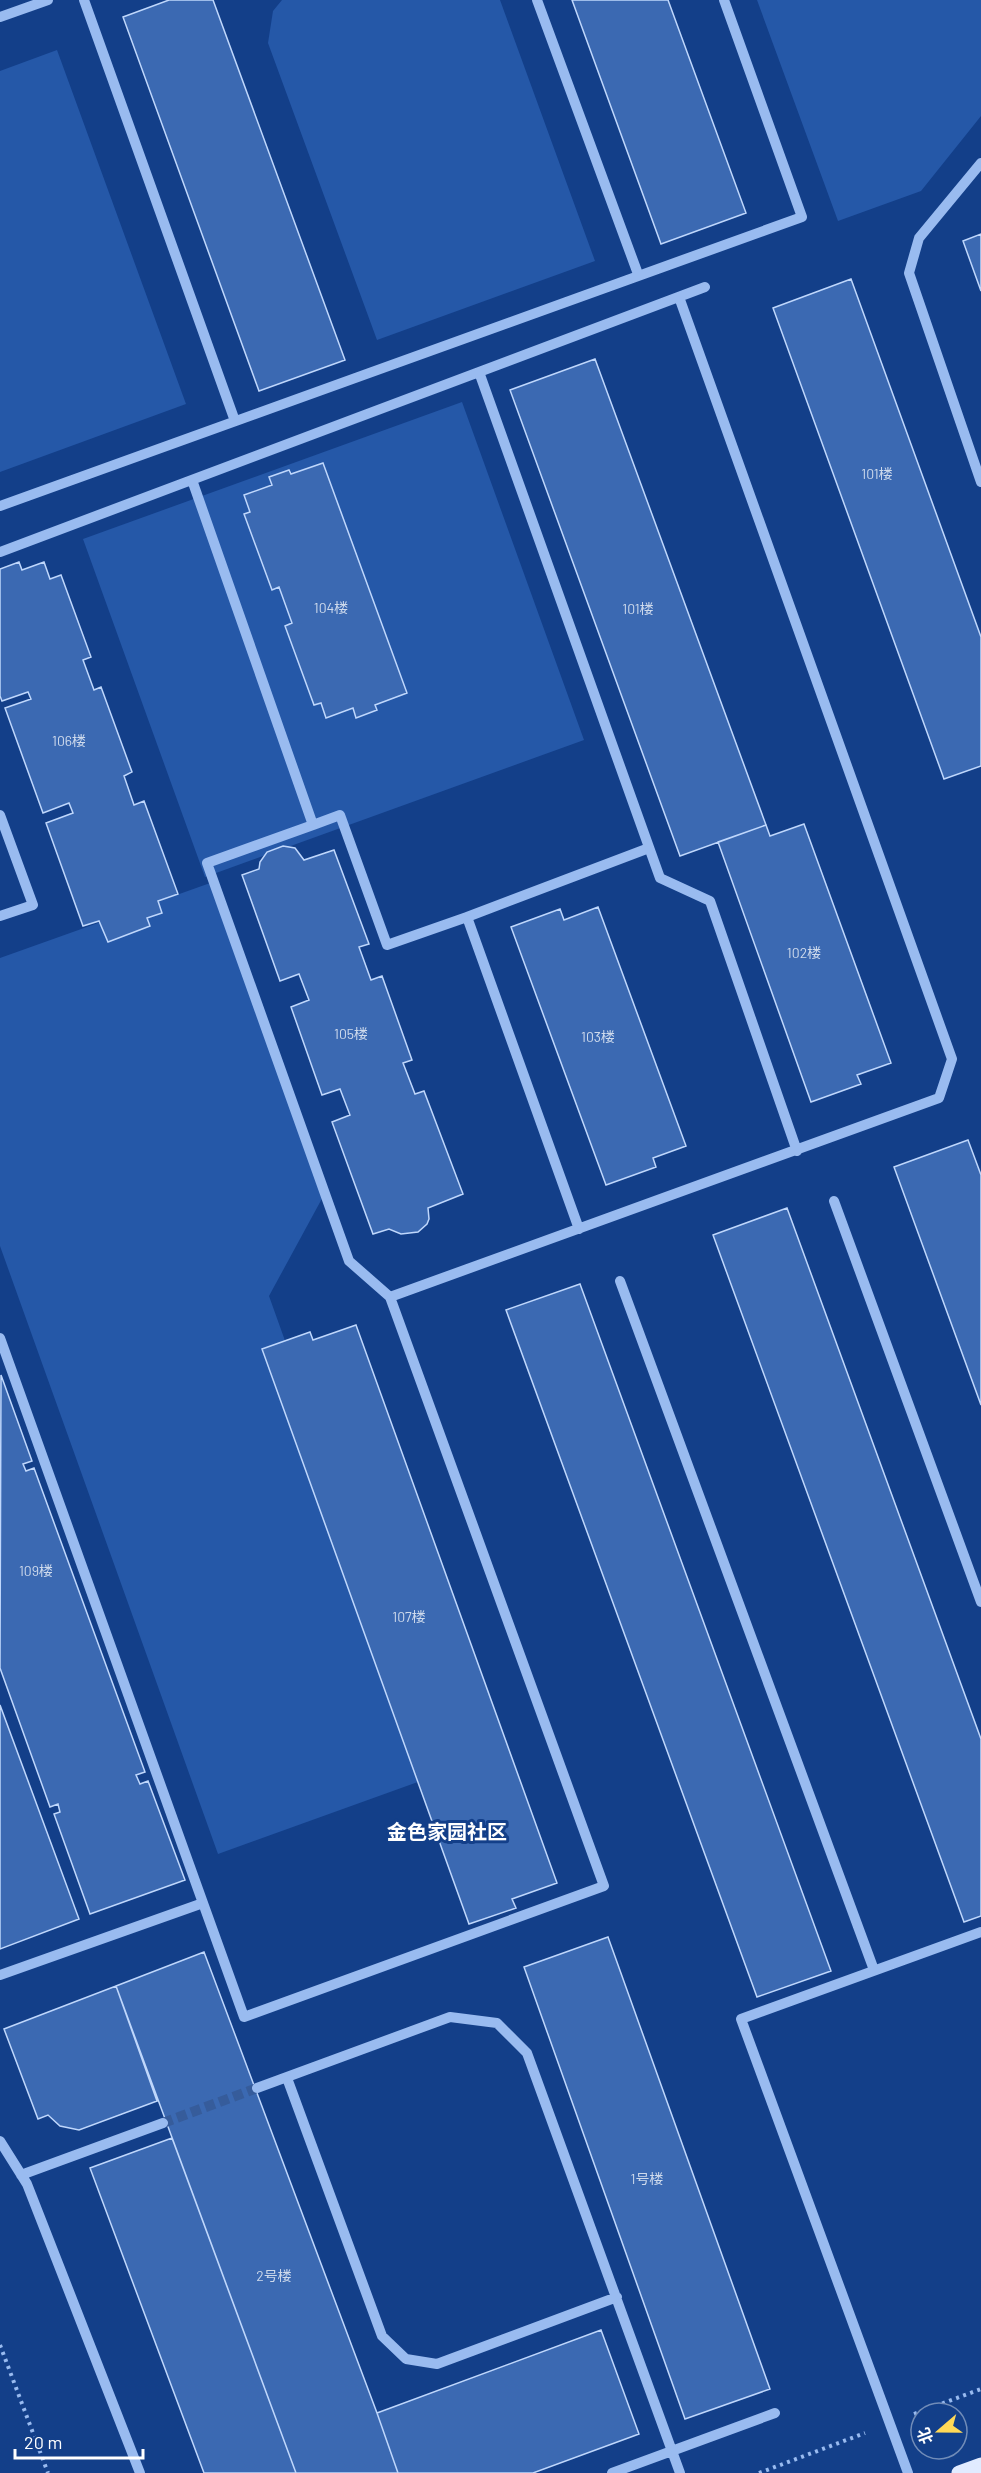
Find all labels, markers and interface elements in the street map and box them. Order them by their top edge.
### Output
house number: 101楼 [861,465,893,482]
house number: 104楼 [314,599,348,616]
house number: 101楼 [622,600,654,617]
house number: 106楼 [52,732,86,749]
house number: 102楼 [787,944,821,961]
house number: 105楼 [334,1025,368,1042]
house number: 103楼 [581,1028,615,1045]
house number: 109楼 [19,1562,53,1579]
house number: 107楼 [392,1608,426,1625]
district label: 金色家园社区 [387,1819,507,1843]
house number: 1号楼 [631,2170,663,2187]
house number: 2号楼 [256,2267,292,2284]
north arrow [909,2401,969,2461]
scale bar [15,2422,142,2460]
text: 北 [913,2426,936,2447]
text: 20 m [24,2431,62,2453]

